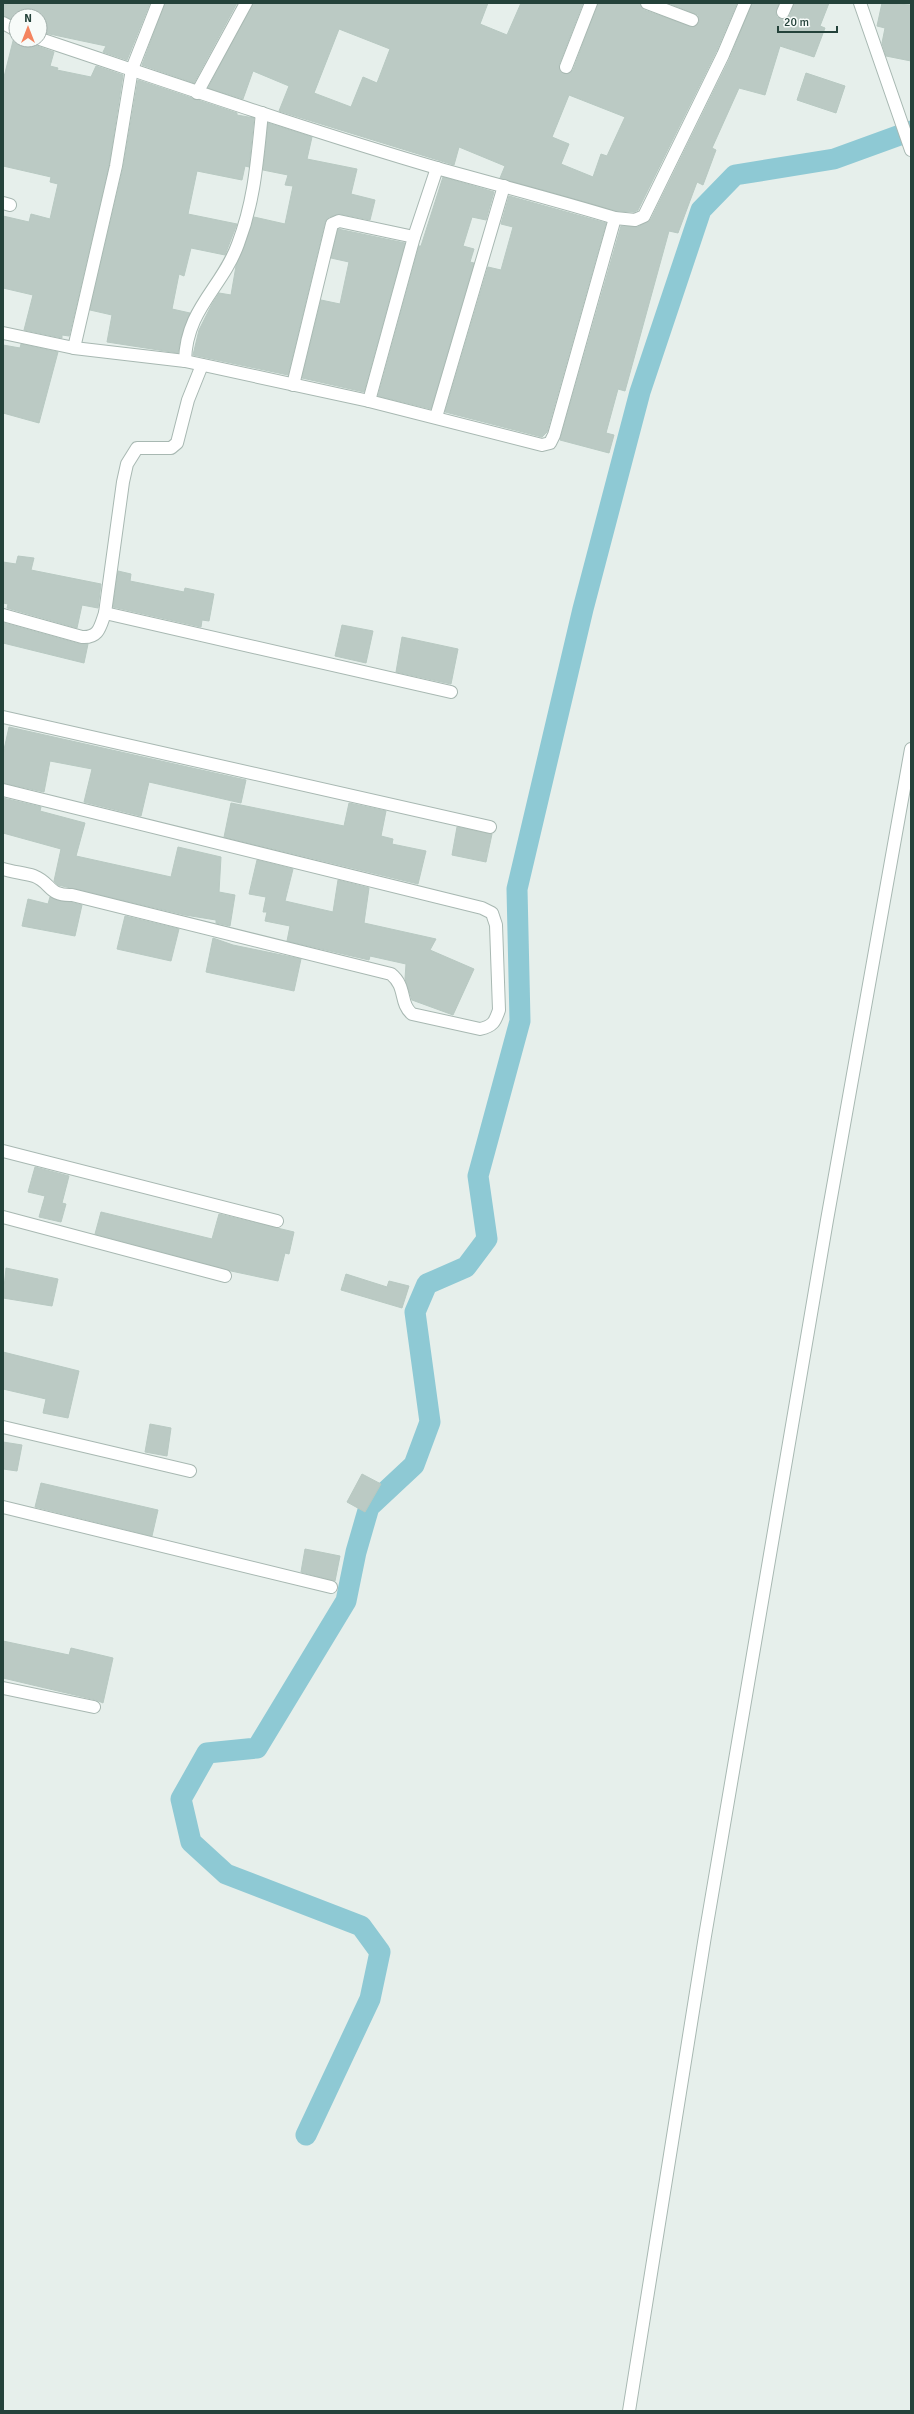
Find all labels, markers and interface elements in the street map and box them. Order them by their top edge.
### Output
north arrow [8,8,48,48]
scale bar [778,8,837,34]
text: N [24,12,32,25]
text: 20 m [784,15,809,30]

